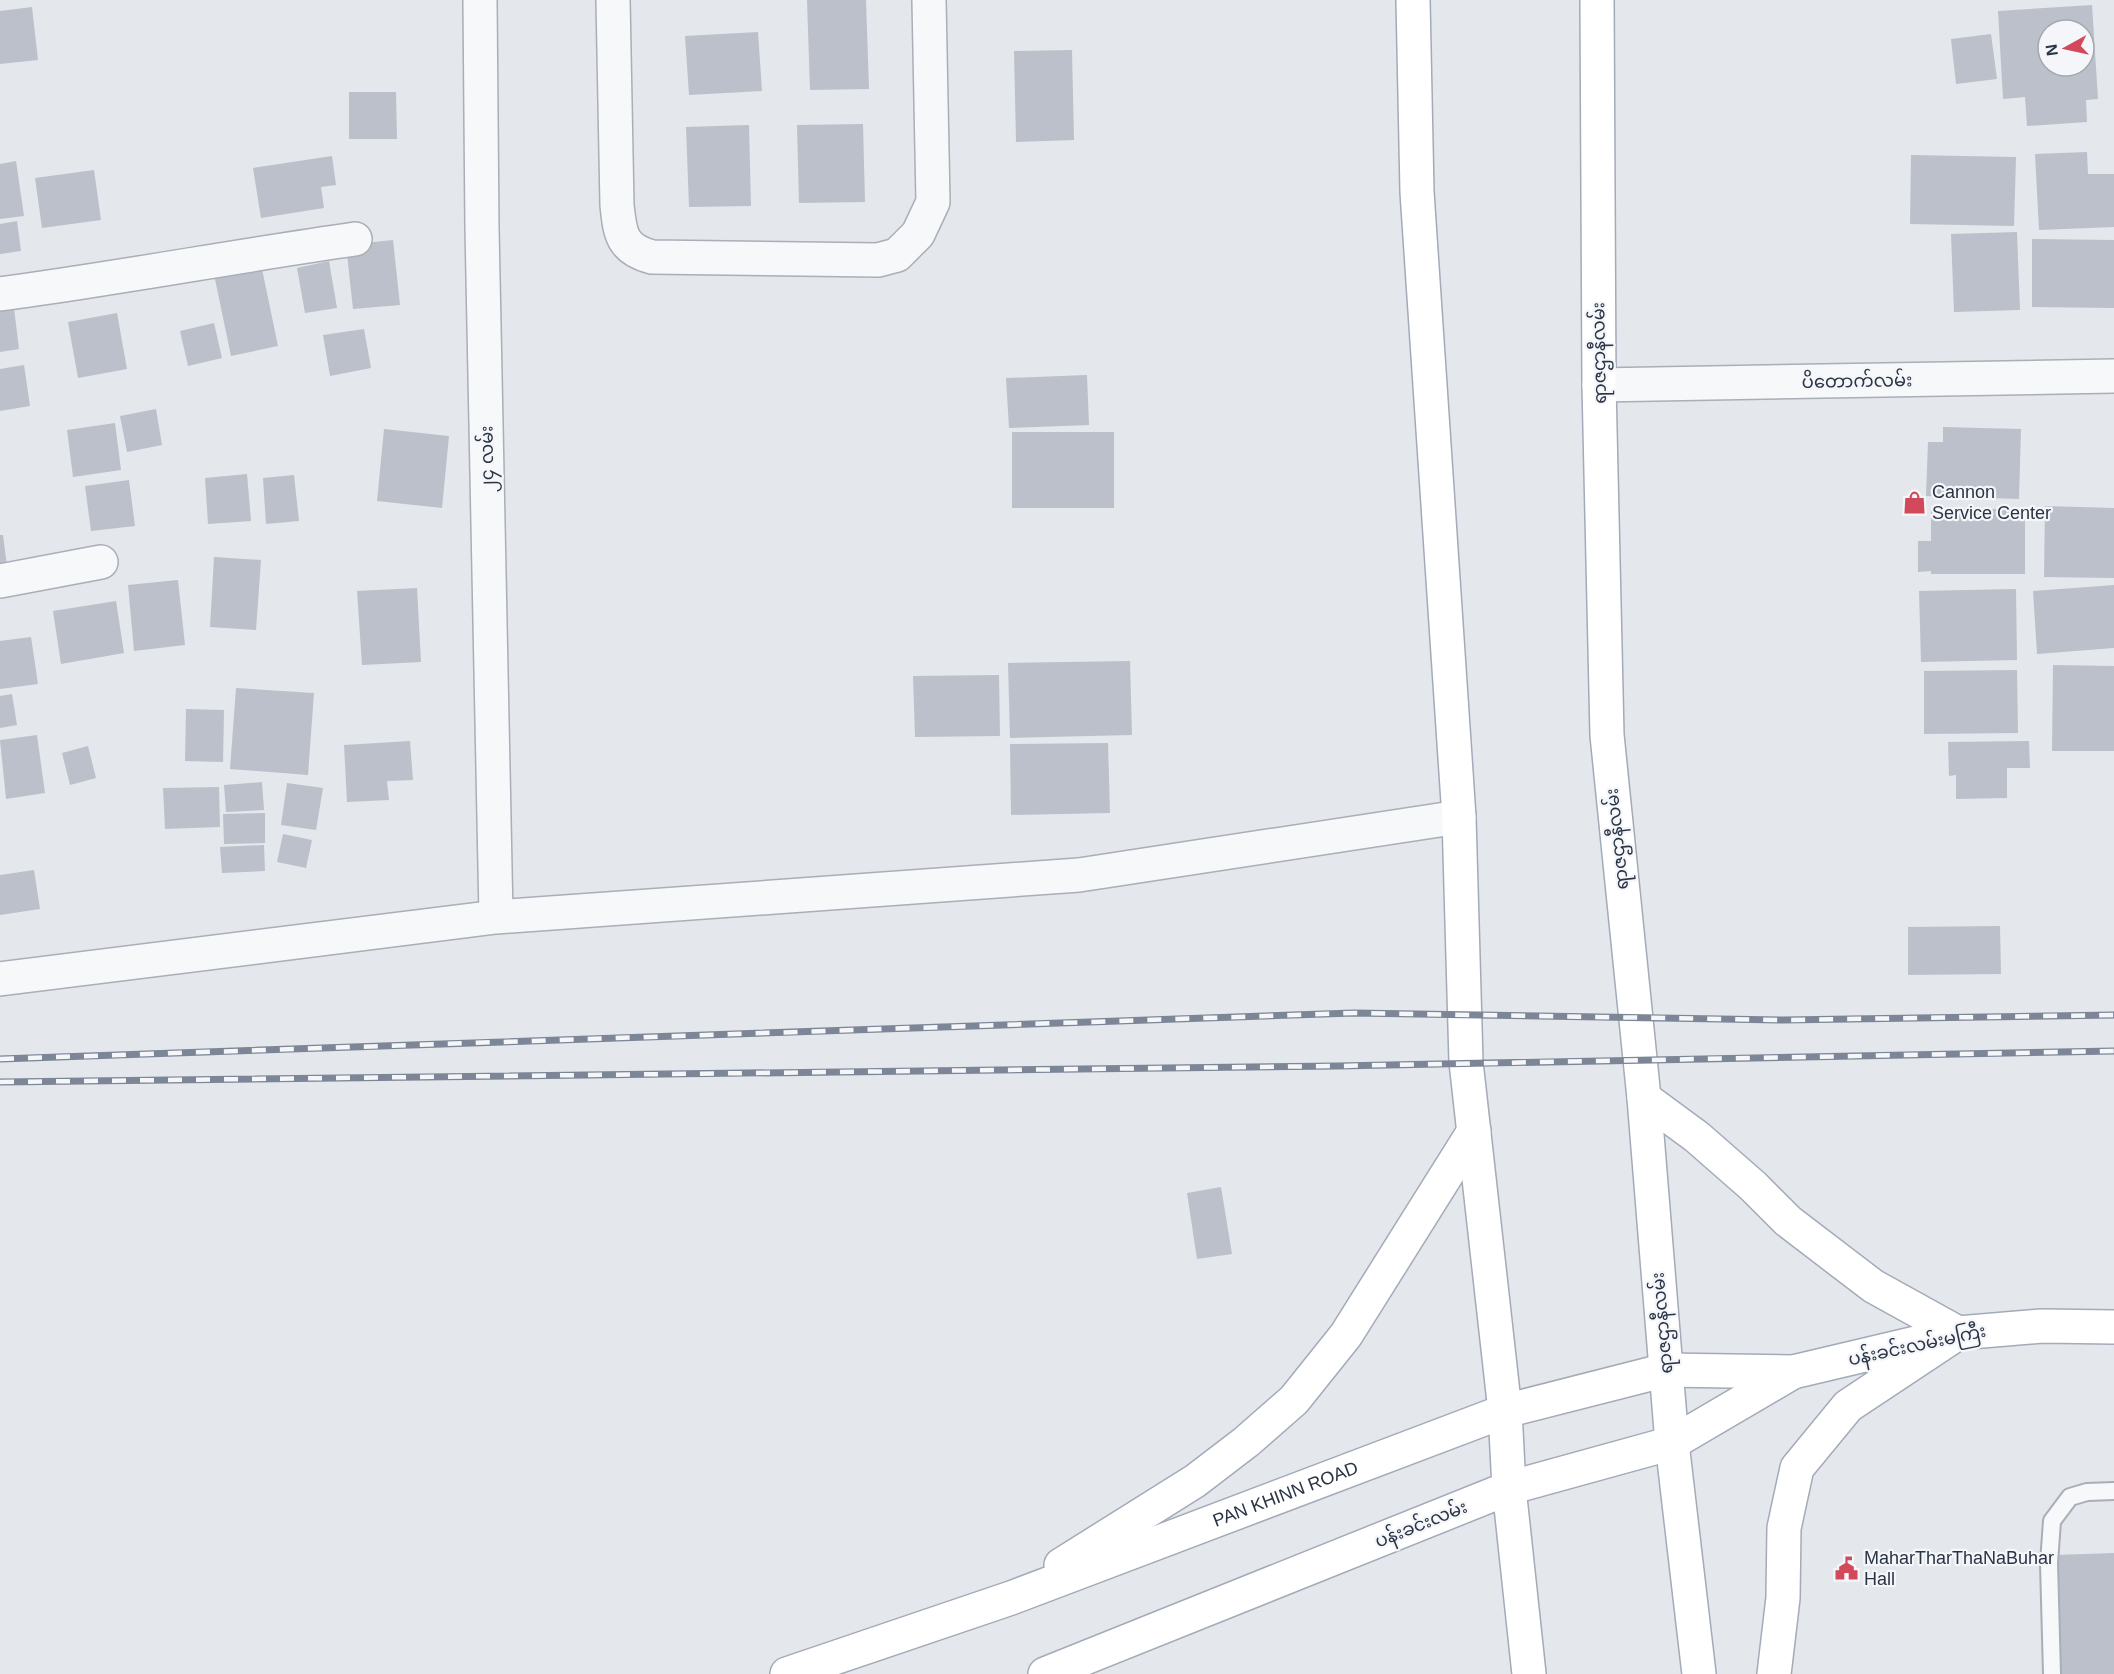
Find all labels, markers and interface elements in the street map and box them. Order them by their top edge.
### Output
north arrow [2036,18,2096,78]
text: N [2042,43,2061,57]
street label: ရာဇဌာနီလမ်း [1584,302,1615,404]
street label: ပိတောက်လမ်း [1801,366,1912,392]
street label: ၂၄ လမ်း [473,425,503,493]
place label: Cannon Service Center [1932,482,2051,523]
shop icon: Cannon Service Center [1901,489,1927,515]
street label: ရာဇဌာနီလမ်း [1598,787,1637,891]
street label: ရာဇဌာနီလမ်း [1644,1271,1681,1375]
street label: ပန်းခင်းလမ်းမကြီး [1846,1317,1989,1374]
street label: PAN KHINN ROAD [1210,1458,1361,1531]
street label: ပန်းခင်းလမ်း [1371,1494,1472,1556]
place label: MaharTharThaNaBuhar Hall [1864,1548,2054,1589]
public building icon: MaharTharThaNaBuhar Hall [1833,1555,1859,1581]

